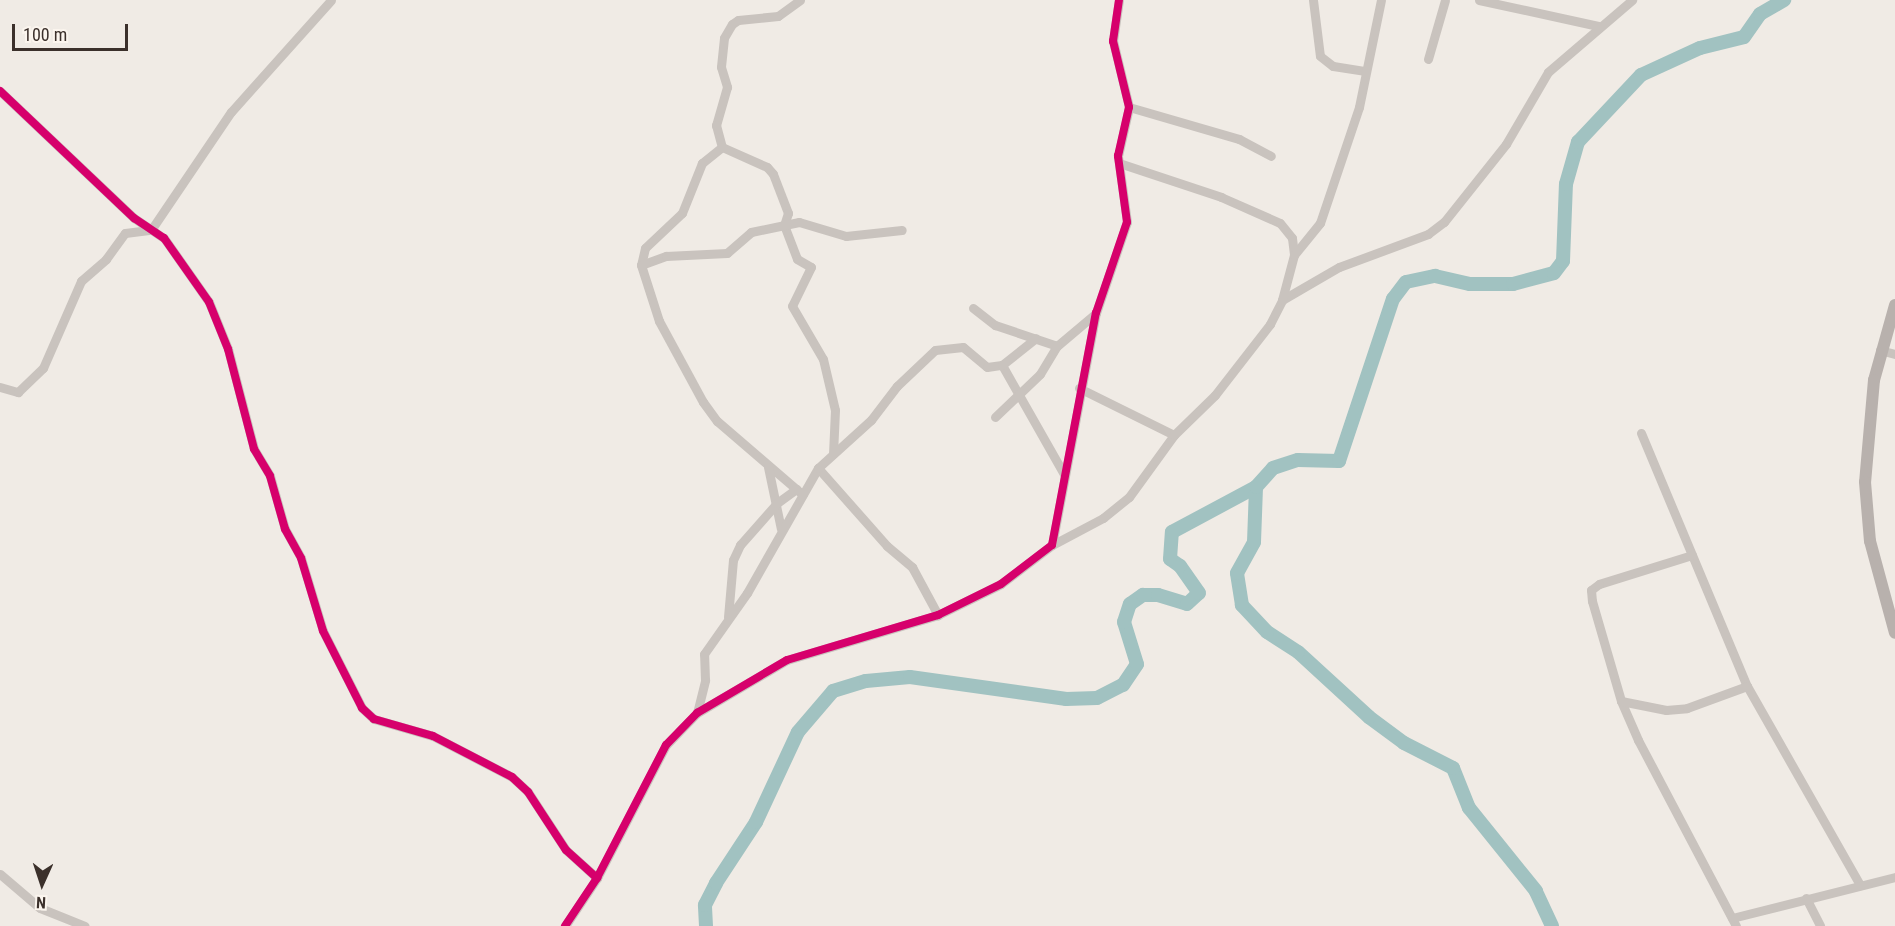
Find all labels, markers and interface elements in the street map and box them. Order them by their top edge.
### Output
scale bar [15,12,130,50]
text: 100 m [23,24,67,45]
north arrow [12,854,72,914]
text: N [36,893,46,912]

